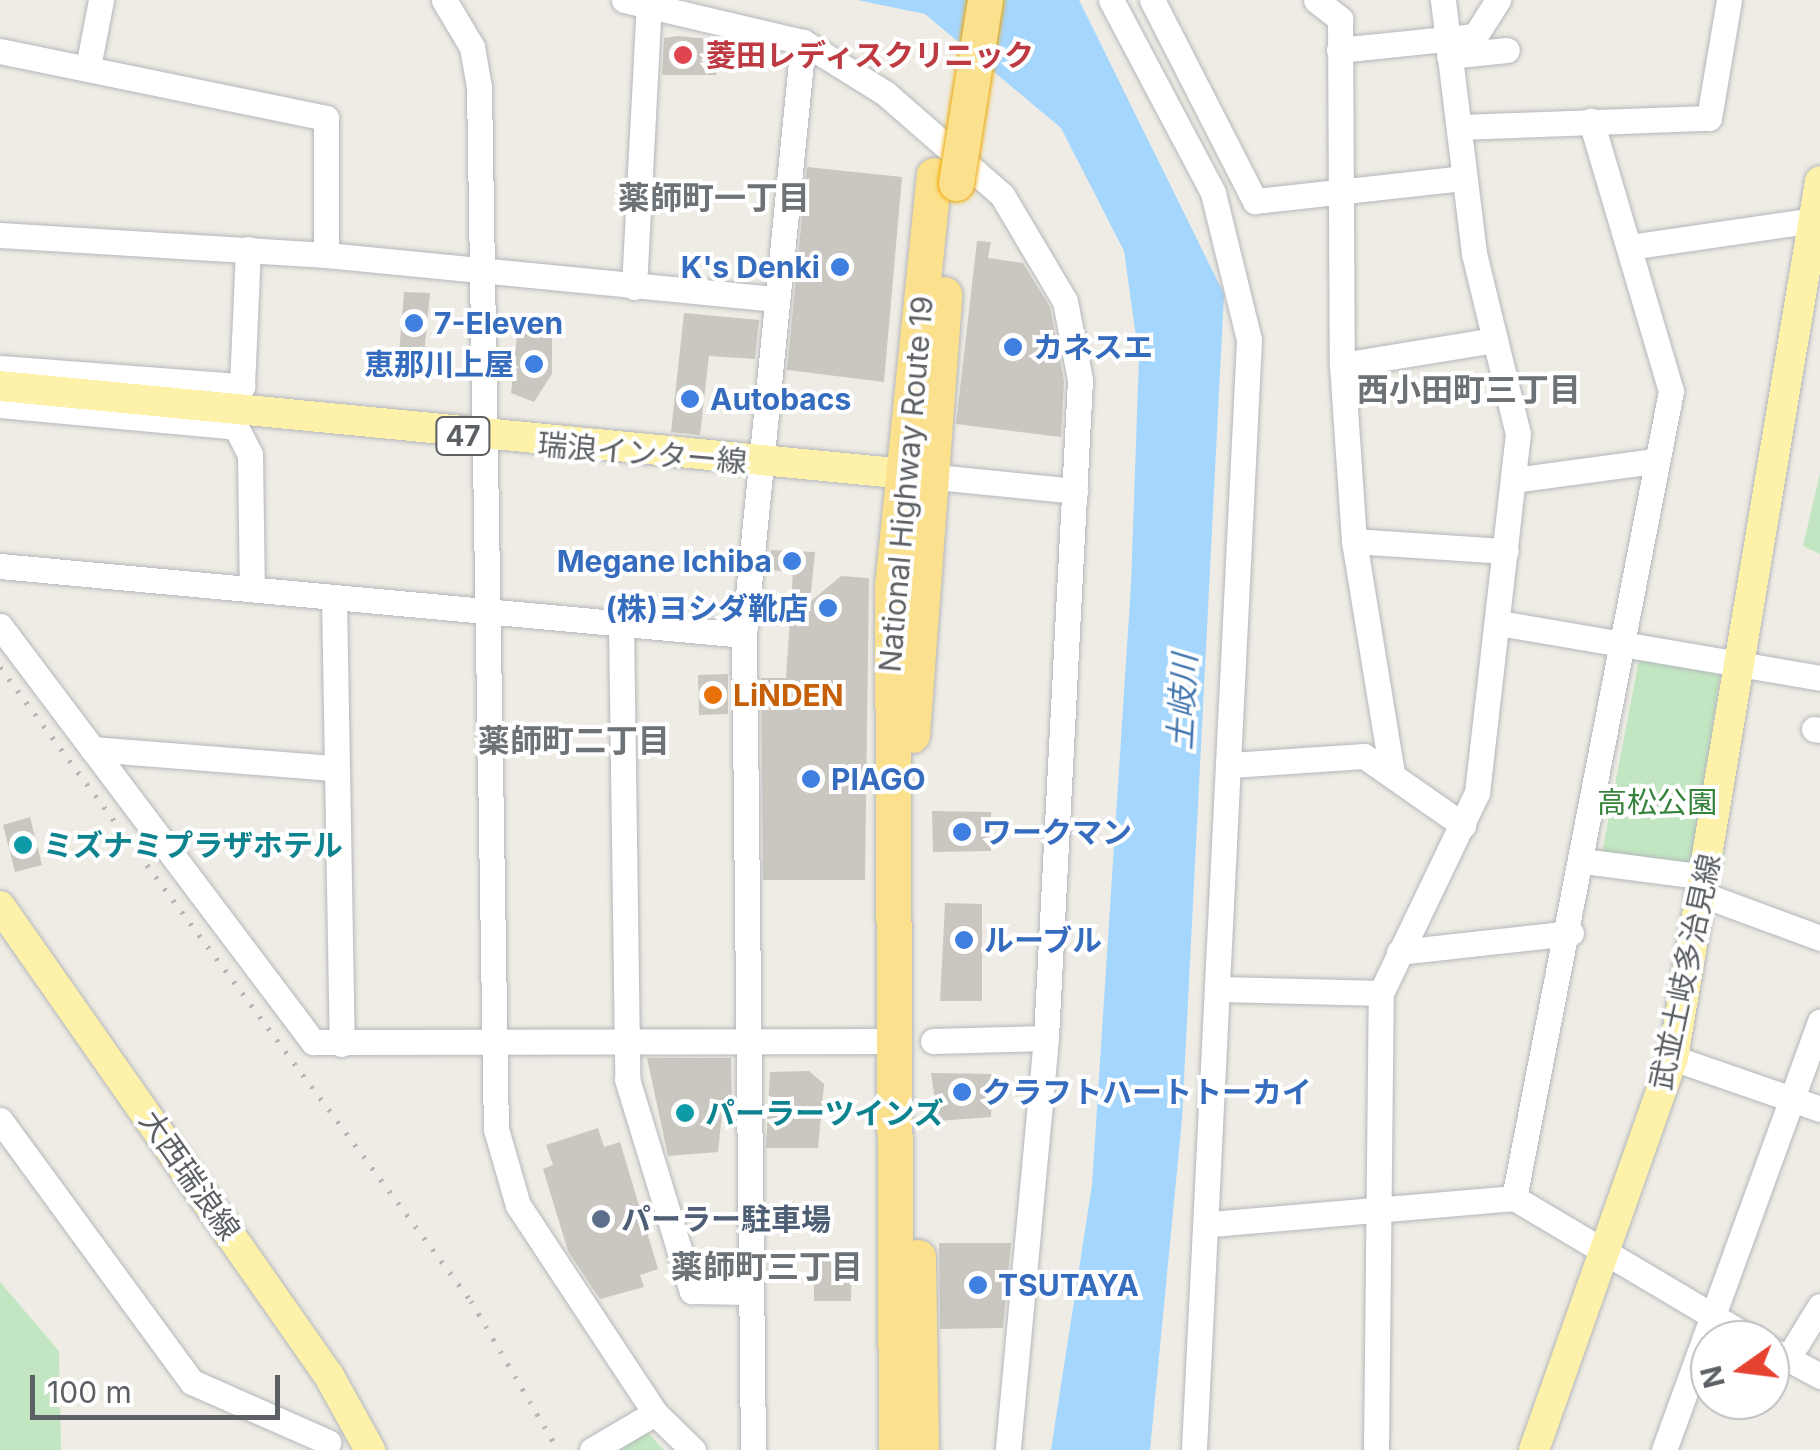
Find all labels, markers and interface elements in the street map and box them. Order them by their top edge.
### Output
place label: 菱田レディスクリニック [706,37,1036,73]
marker: 菱田レディスクリニック [670,42,696,68]
district label: 薬師町一丁目 [618,179,810,217]
place label: K's Denki [681,249,820,285]
marker: K's Denki [829,256,851,278]
street label: National Highway Route 19 [872,294,940,674]
place label: 7-Eleven [434,305,563,341]
marker: 7-Eleven [403,312,425,334]
place label: カネスエ [1033,329,1153,365]
marker: カネスエ [1002,336,1024,358]
place label: 恵那川上屋 [364,346,514,382]
marker: 恵那川上屋 [523,353,545,375]
district label: 西小田町三丁目 [1357,371,1581,409]
place label: Autobacs [710,381,851,417]
marker: Autobacs [679,388,701,410]
road number: 47 [433,413,493,459]
street label: 瑞浪インター線 [536,426,748,480]
place label: Megane Ichiba [557,543,772,579]
marker: Megane Ichiba [781,550,803,572]
place label: (株)ヨシダ靴店 [605,590,808,626]
marker: (株)ヨシダ靴店 [817,597,839,619]
water label: 土岐川 [1161,653,1205,751]
place label: LiNDEN [733,677,844,713]
marker: LiNDEN [702,684,724,706]
district label: 薬師町二丁目 [478,722,670,760]
place label: PIAGO [831,761,926,797]
marker: PIAGO [800,768,822,790]
park label: 高松公園 [1597,784,1717,820]
place label: ワークマン [982,814,1132,850]
marker: ワークマン [951,821,973,843]
place label: ミズナミプラザホテル [43,827,343,863]
marker: ミズナミプラザホテル [12,834,34,856]
street label: 武並土岐多治見線 [1642,851,1728,1093]
place label: ルーブル [984,922,1104,958]
marker: ルーブル [953,929,975,951]
place label: クラフトハートトーカイ [982,1074,1312,1110]
marker: クラフトハートトーカイ [951,1081,973,1103]
place label: パーラーツインズ [705,1095,945,1131]
marker: パーラーツインズ [674,1102,696,1124]
street label: 大西瑞浪線 [132,1103,248,1247]
place label: パーラー駐車場 [621,1201,831,1237]
marker: パーラー駐車場 [590,1208,612,1230]
district label: 薬師町三丁目 [671,1248,863,1286]
place label: TSUTAYA [998,1267,1139,1303]
marker: TSUTAYA [967,1274,989,1296]
north arrow [1690,1320,1790,1420]
scale bar [35,1355,285,1417]
text: N [1694,1362,1732,1391]
text: 100 m [47,1374,132,1410]

